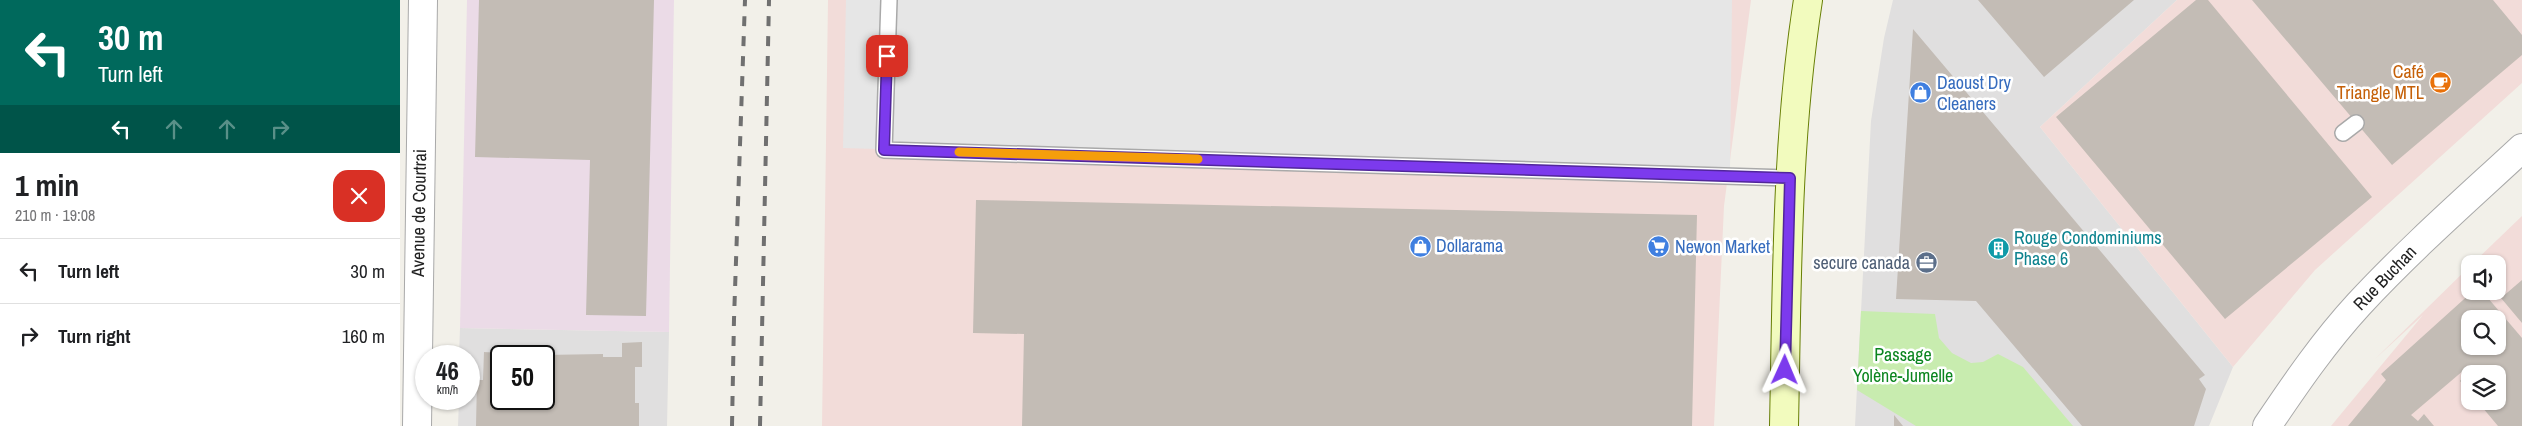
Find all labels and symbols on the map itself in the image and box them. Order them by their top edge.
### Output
pin [866,35,908,77]
place label: Café Triangle MTL [2337,59,2424,105]
place label: Daoust Dry Cleaners [1937,70,2011,116]
cafe icon: Café Triangle MTL [2428,70,2452,94]
shop icon: Daoust Dry Cleaners [1909,81,1933,105]
street label: Avenue de Courtrai [405,149,432,278]
place label: Rouge Condominiums Phase 6 [2014,225,2162,271]
place label: Dollarama [1436,233,1503,258]
shop icon: Dollarama [1408,234,1432,258]
place label: Newon Market [1675,234,1770,259]
supermarket icon: Newon Market [1647,235,1671,259]
building icon: Rouge Condominiums Phase 6 [1986,236,2010,260]
street label: Rue Buchan [2347,240,2422,316]
place label: secure canada [1813,250,1910,275]
office icon: secure canada [1914,251,1938,275]
park label: Passage Yolène-Jumelle [1853,342,1953,388]
position arrow [1758,343,1810,395]
speed limit sign: 50 [490,345,555,410]

